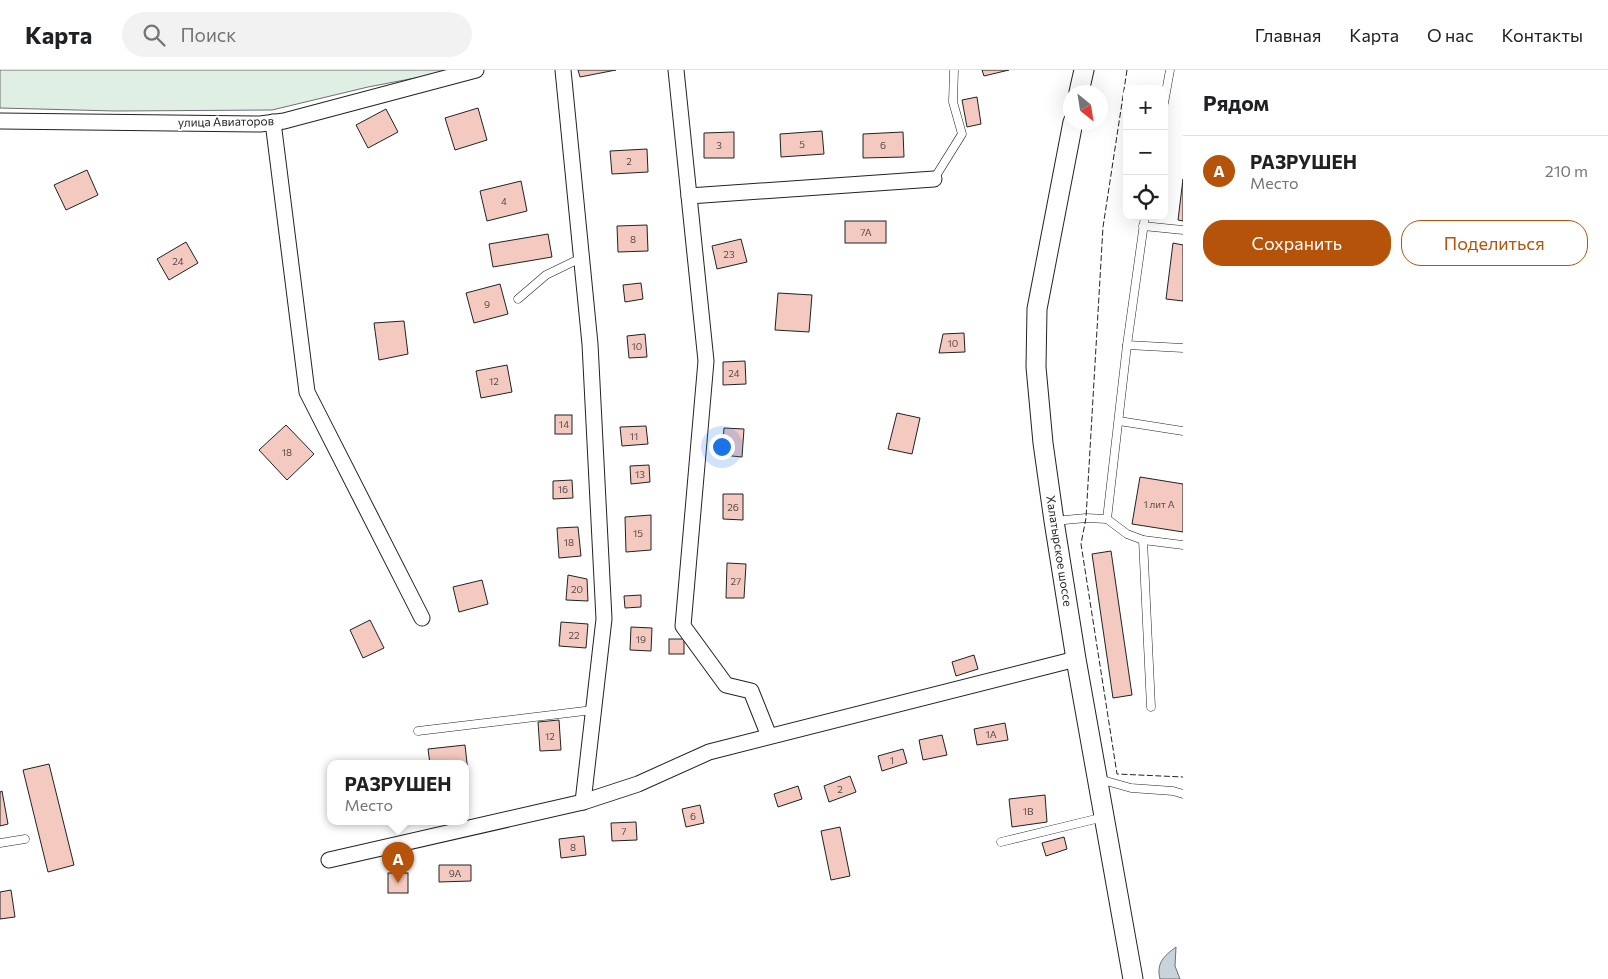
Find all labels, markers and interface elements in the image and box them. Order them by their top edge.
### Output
search box [122,12,472,57]
text: Карта [25,20,92,49]
icon: search [140,21,168,49]
text: Поиск [180,23,236,46]
text: Главная [1255,24,1321,46]
text: Карта [1349,24,1399,46]
text: О нас [1427,24,1474,46]
text: Контакты [1502,24,1583,46]
north arrow [1063,85,1108,130]
map controls [1123,85,1168,220]
button: + [1123,85,1168,130]
text: Рядом [1203,90,1269,115]
street label: улица Авиаторов [178,113,274,129]
button: − [1123,130,1168,175]
house number: 5 [799,138,805,150]
house number: 3 [716,139,722,151]
house number: 6 [880,139,886,151]
text: РАЗРУШЕН [1250,150,1357,173]
house number: 2 [626,155,632,167]
text: A [1213,161,1225,180]
text: 210 m [1545,161,1588,180]
text: Место [1250,173,1299,192]
button: locate [1123,175,1168,220]
house number: 4 [501,195,507,207]
button: Сохранить [1203,220,1391,266]
button: Поделиться [1401,220,1588,266]
house number: 7А [860,226,872,238]
house number: 8 [630,233,636,245]
house number: 23 [723,248,735,260]
house number: 24 [172,255,184,267]
house number: 9 [484,298,490,310]
house number: 10 [948,337,958,349]
house number: 10 [632,340,642,352]
house number: 24 [728,367,740,379]
house number: 12 [489,375,499,387]
house number: 14 [559,418,569,430]
house number: 11 [630,430,638,442]
your location [709,434,735,460]
house number: 18 [282,446,292,458]
house number: 13 [635,468,645,480]
house number: 16 [558,483,568,495]
street label: Халатырское шоссе [1044,494,1076,607]
house number: 1 лит А [1143,498,1175,510]
house number: 26 [727,501,739,513]
house number: 15 [633,527,643,539]
house number: 18 [564,536,574,548]
house number: 27 [731,575,741,587]
house number: 20 [571,583,583,595]
house number: 22 [568,629,580,641]
house number: 19 [636,633,646,645]
house number: 1А [985,728,997,740]
house number: 12 [545,730,555,742]
house number: 1 [890,754,894,766]
popup [327,760,469,825]
text: РАЗРУШЕН [344,772,452,795]
house number: 2 [837,783,843,795]
text: Место [344,795,393,814]
house number: 1В [1023,805,1034,817]
house number: 6 [690,810,696,822]
house number: 7 [621,825,627,837]
house number: 8 [570,841,576,853]
pin: A [382,842,414,883]
house number: 9А [449,867,461,879]

